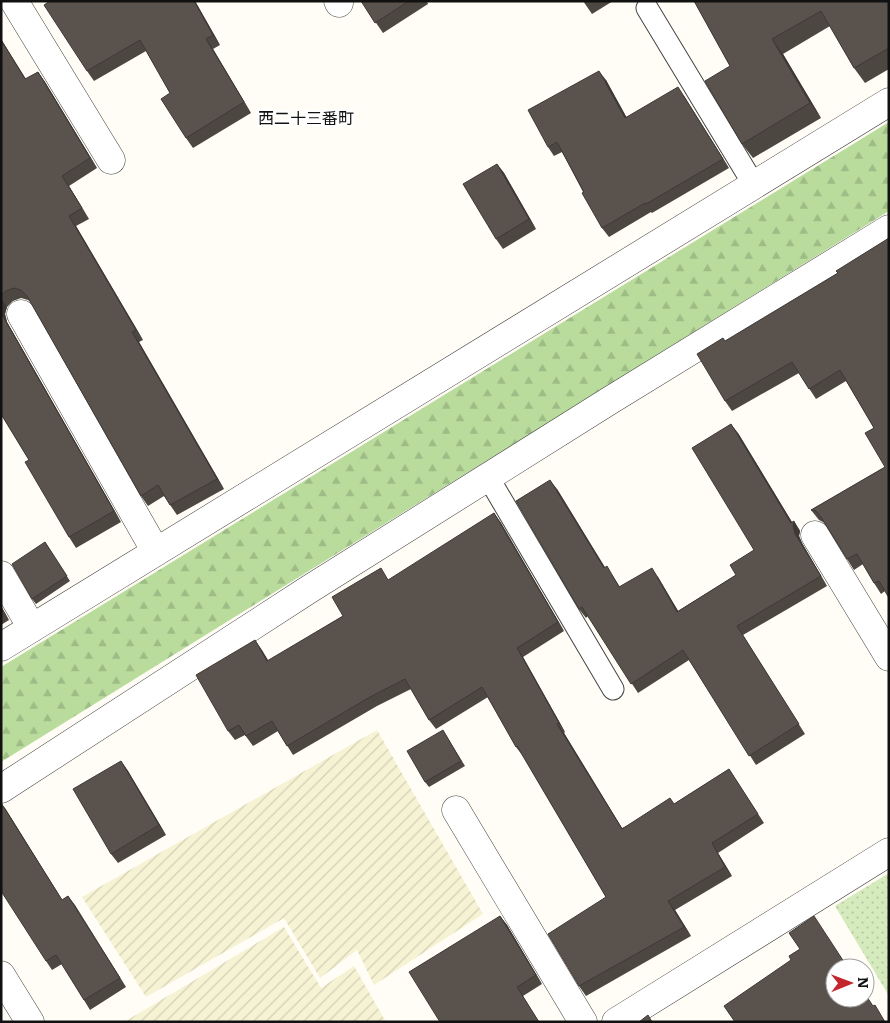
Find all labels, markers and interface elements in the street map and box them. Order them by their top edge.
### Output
district label: 西二十三番町 [258,105,354,129]
north arrow [825,958,875,1008]
text: N [854,977,874,989]

